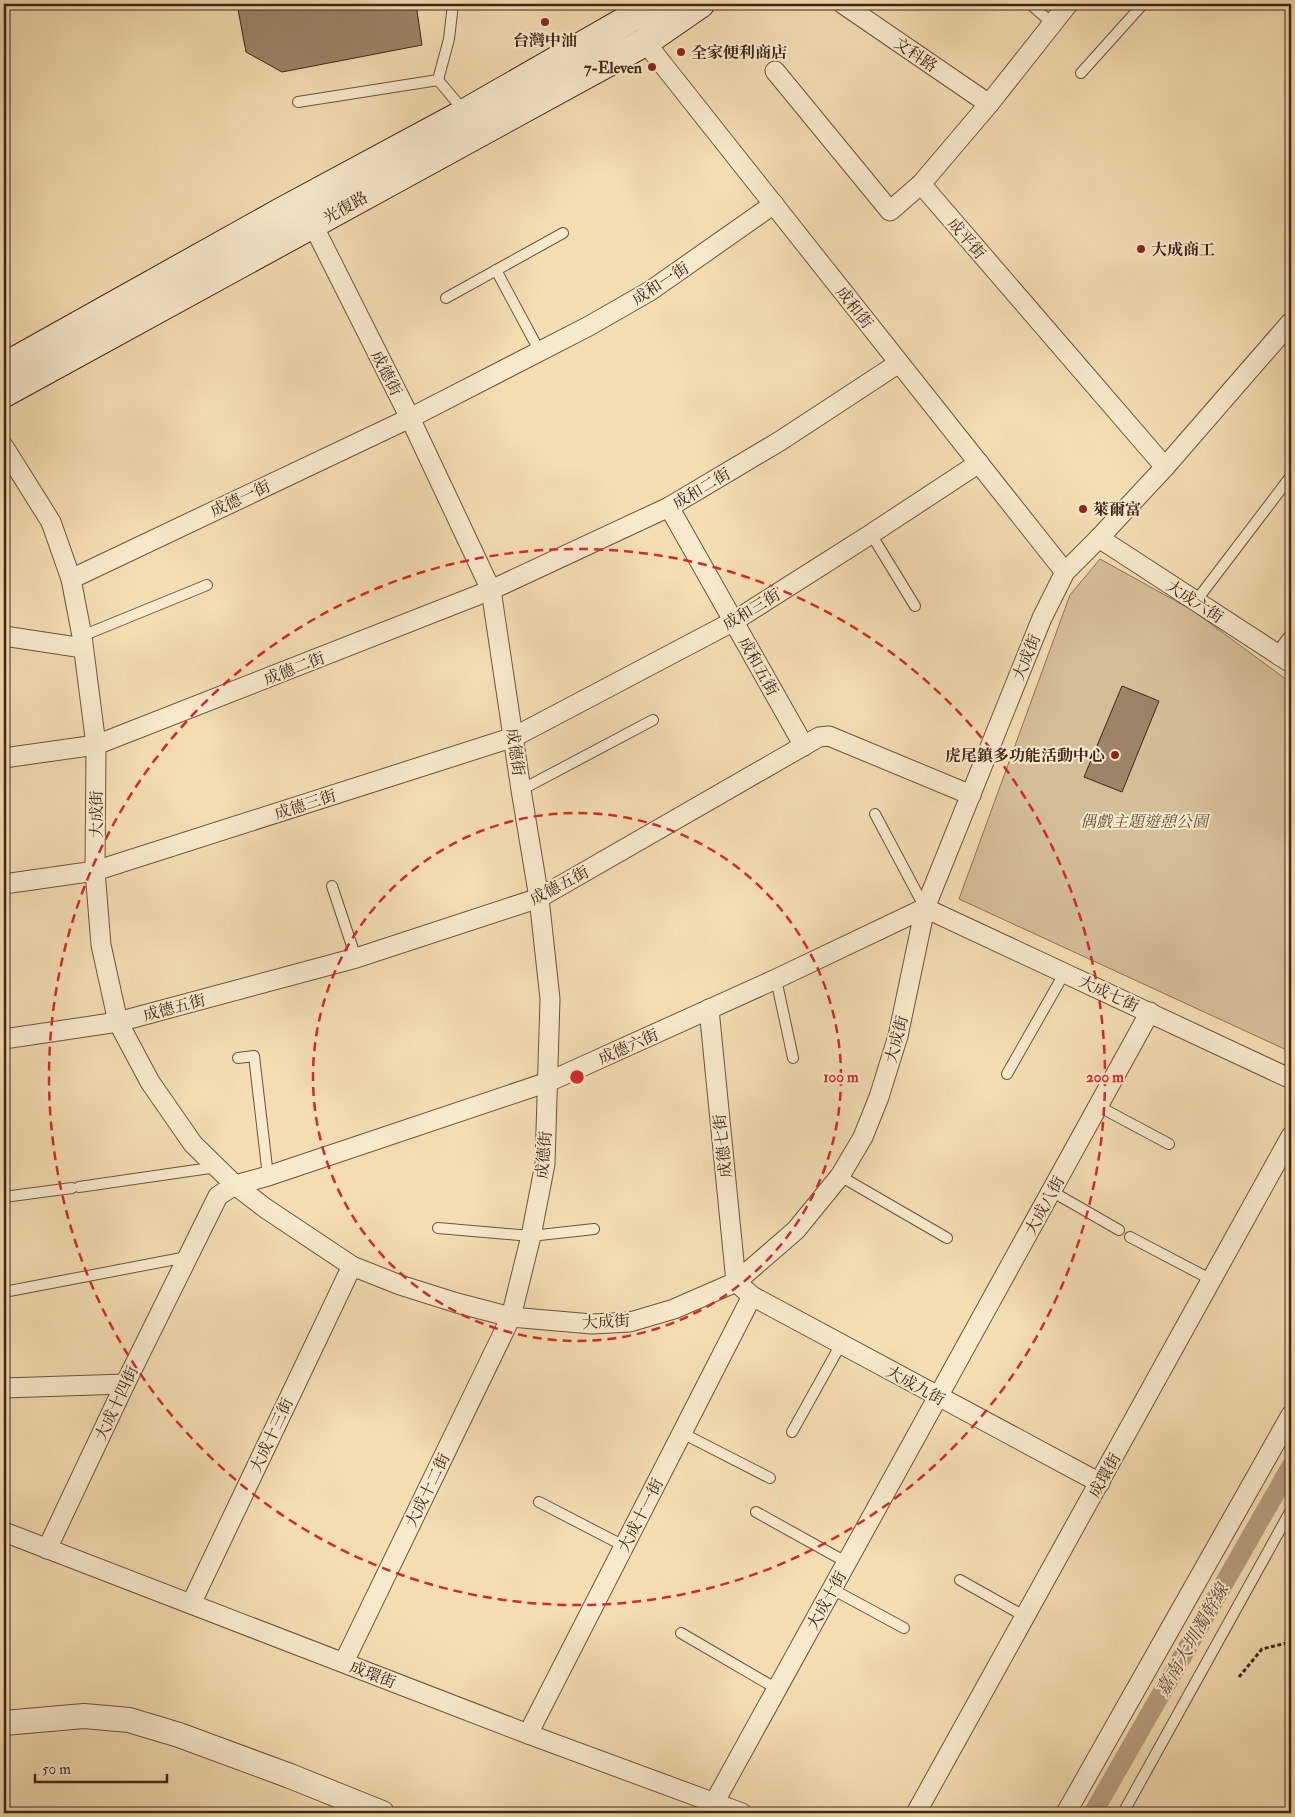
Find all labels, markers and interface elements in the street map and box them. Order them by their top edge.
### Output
marker: 台灣中油 [539,16,551,28]
place label: 台灣中油 [513,31,577,51]
street label: 文科路 [890,33,941,77]
place label: 全家便利商店 [691,43,787,63]
marker: 全家便利商店 [675,46,687,58]
place label: 7-Eleven [584,58,643,78]
marker: 7-Eleven [646,61,658,73]
street label: 光復路 [320,187,371,228]
street label: 成平街 [943,214,990,263]
place label: 大成商工 [1151,240,1215,260]
marker: 大成商工 [1135,243,1147,255]
street label: 成和一街 [628,258,693,310]
street label: 成和街 [832,283,877,333]
street label: 成德街 [366,348,406,399]
street label: 成和二街 [669,464,734,514]
street label: 成德一街 [207,476,274,521]
place label: 萊爾富 [1093,500,1141,520]
marker: 萊爾富 [1077,503,1089,515]
street label: 大成六街 [1162,576,1227,628]
street label: 成和三街 [719,585,784,635]
street label: 大成街 [1009,631,1045,683]
street label: 成和五街 [734,634,782,699]
street label: 成德二街 [261,648,328,690]
street label: 成德街 [502,727,528,777]
place label: 虎尾鎮多功能活動中心 [945,746,1105,766]
marker: 虎尾鎮多功能活動中心 [1109,749,1121,761]
street label: 成德三街 [272,786,339,824]
street label: 大成街 [87,790,107,838]
park label: 偶戲主題遊憩公園 [1080,812,1211,832]
street label: 成德五街 [527,862,592,910]
street label: 大成七街 [1075,971,1142,1016]
street label: 成德五街 [141,990,208,1026]
street label: 大成街 [881,1013,913,1065]
street label: 成德六街 [595,1025,662,1069]
centre of rings [568,1068,586,1086]
text: 100 m [823,1068,859,1087]
text: 200 m [1086,1068,1124,1087]
street label: 成德七街 [710,1113,736,1179]
street label: 成德街 [532,1130,556,1180]
street label: 大成八街 [1021,1173,1069,1238]
street label: 大成街 [582,1311,631,1333]
street label: 大成九街 [883,1362,948,1410]
street label: 大成十四街 [91,1363,143,1444]
street label: 大成十三街 [246,1395,298,1476]
street label: 大成十二街 [401,1450,454,1531]
street label: 成環街 [1084,1450,1125,1501]
street label: 大成十一街 [614,1475,668,1556]
street label: 大成十街 [803,1568,851,1633]
water label: 嘉南大圳濁幹線 [1151,1578,1235,1701]
street label: 成環街 [347,1657,399,1693]
scale bar [35,1752,168,1784]
text: 50 m [42,1760,71,1779]

